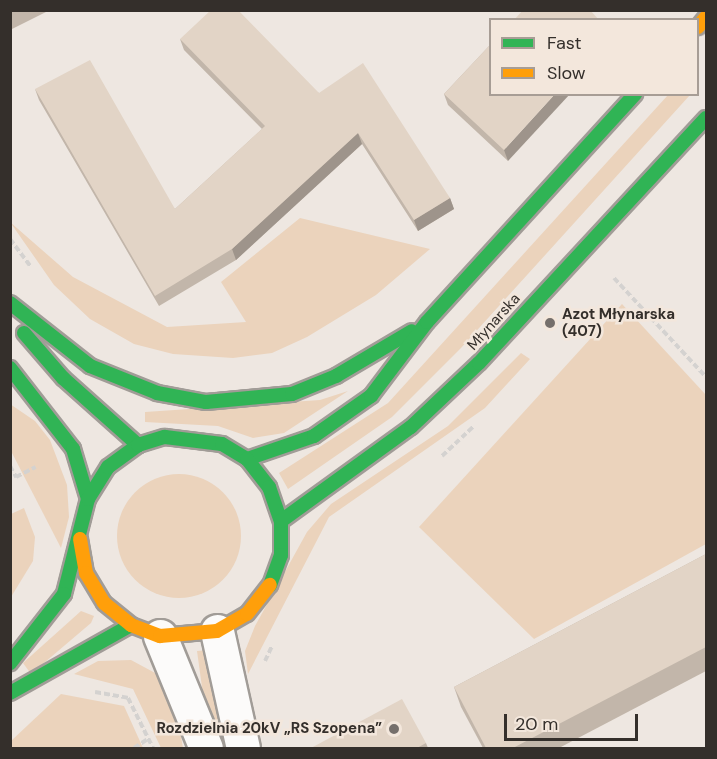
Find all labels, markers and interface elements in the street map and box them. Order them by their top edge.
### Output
legend [489,18,699,96]
text: Fast [547,31,582,55]
text: Slow [547,61,586,85]
street label: Młynarska [464,290,524,354]
place label: Azot Młynarska (407) [562,305,675,340]
marker: Azot Młynarska (407) [543,316,557,330]
scale bar [507,702,640,740]
text: 20 m [515,712,558,736]
place label: Rozdzielnia 20kV „RS Szopena” [156,720,382,738]
marker: Rozdzielnia 20kV „RS Szopena” [387,722,401,736]

